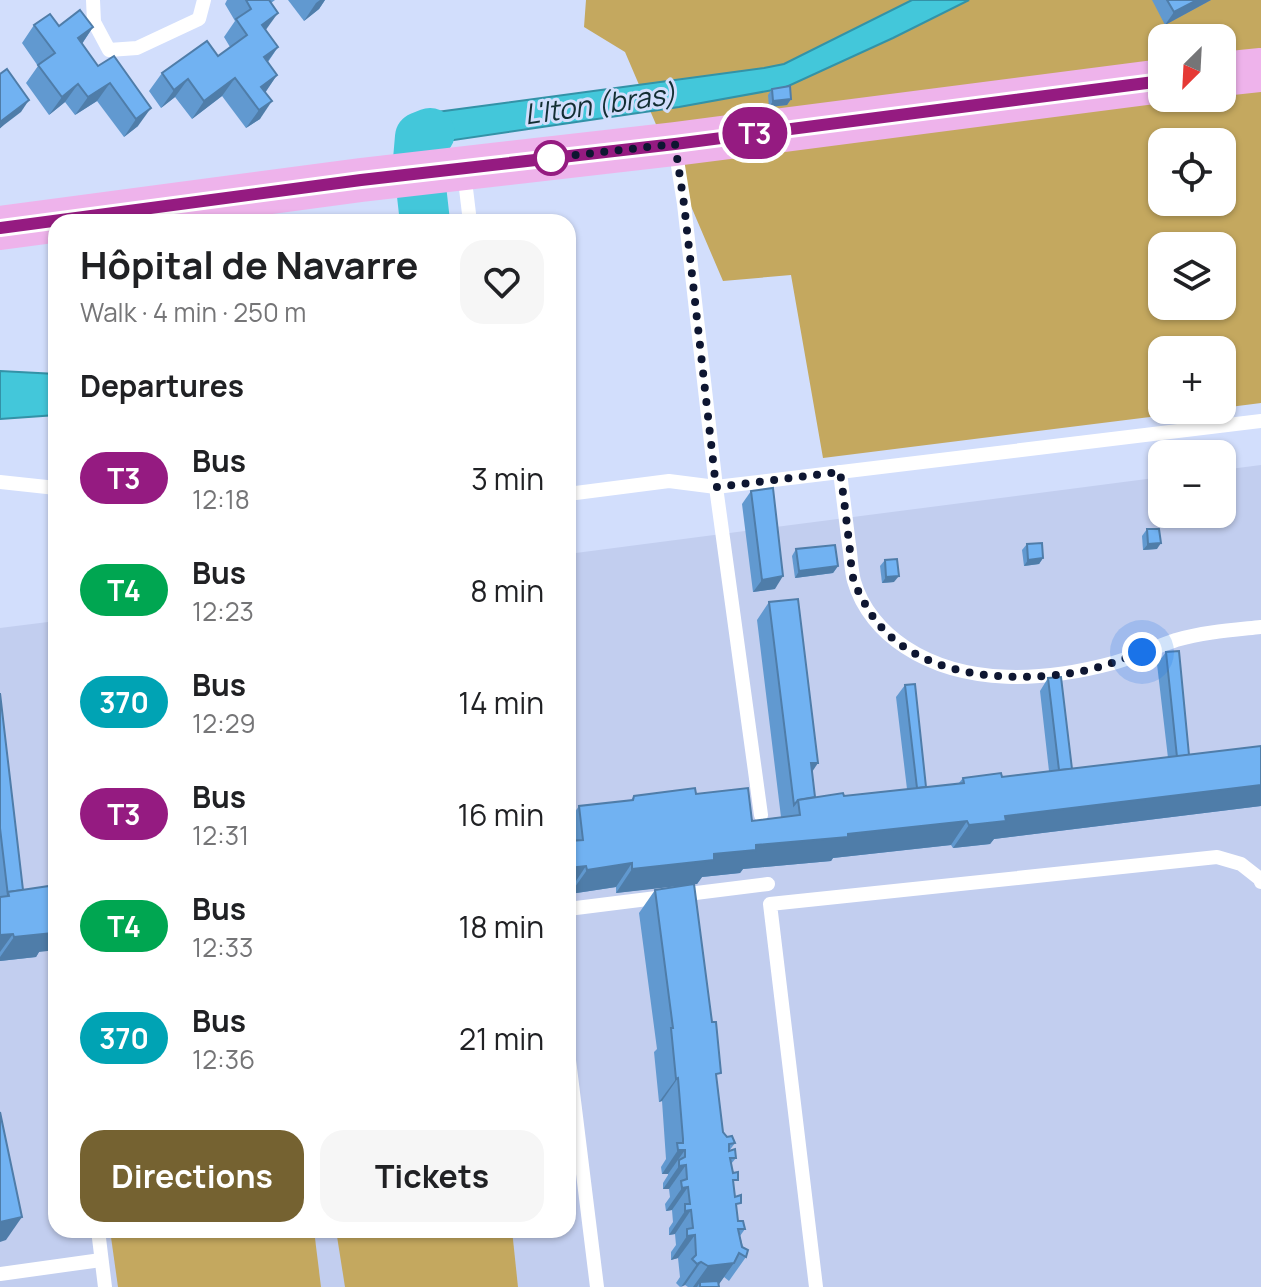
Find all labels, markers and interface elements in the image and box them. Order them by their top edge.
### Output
north arrow [1148,24,1236,112]
map controls [1148,24,1236,528]
water label: L'Iton (bras) [522,74,678,132]
line badge: T3 [719,107,791,159]
text: T3 [738,114,772,152]
button: locate [1148,128,1236,216]
unlabelled marker [534,141,568,175]
button: layers [1148,232,1236,320]
text: Hôpital de Navarre [80,238,419,290]
button: heart [460,240,544,324]
text: Walk · 4 min · 250 m [80,294,306,330]
button: + [1148,336,1236,424]
text: Departures [80,365,244,406]
text: Bus [192,440,246,481]
button: − [1148,440,1236,528]
text: 3 min [471,458,544,499]
text: T3 [107,459,141,497]
text: 12:18 [192,481,250,517]
text: Bus [192,552,246,593]
text: 8 min [470,570,544,611]
text: T4 [107,571,141,609]
text: 12:23 [192,593,254,629]
your location [1122,632,1162,672]
text: Bus [192,664,246,705]
text: 14 min [458,682,544,723]
text: 370 [99,683,149,721]
text: 12:29 [192,705,256,741]
text: Bus [192,776,246,817]
text: 16 min [457,794,544,835]
text: T3 [107,795,141,833]
text: 12:31 [192,817,249,853]
text: Bus [192,888,246,929]
text: 18 min [459,906,544,947]
text: T4 [107,907,141,945]
text: 12:33 [192,929,254,965]
text: Bus [192,1000,246,1041]
text: 21 min [459,1018,544,1059]
text: 370 [99,1019,149,1057]
text: 12:36 [192,1041,255,1077]
button: Directions [80,1130,304,1222]
button: Tickets [320,1130,544,1222]

